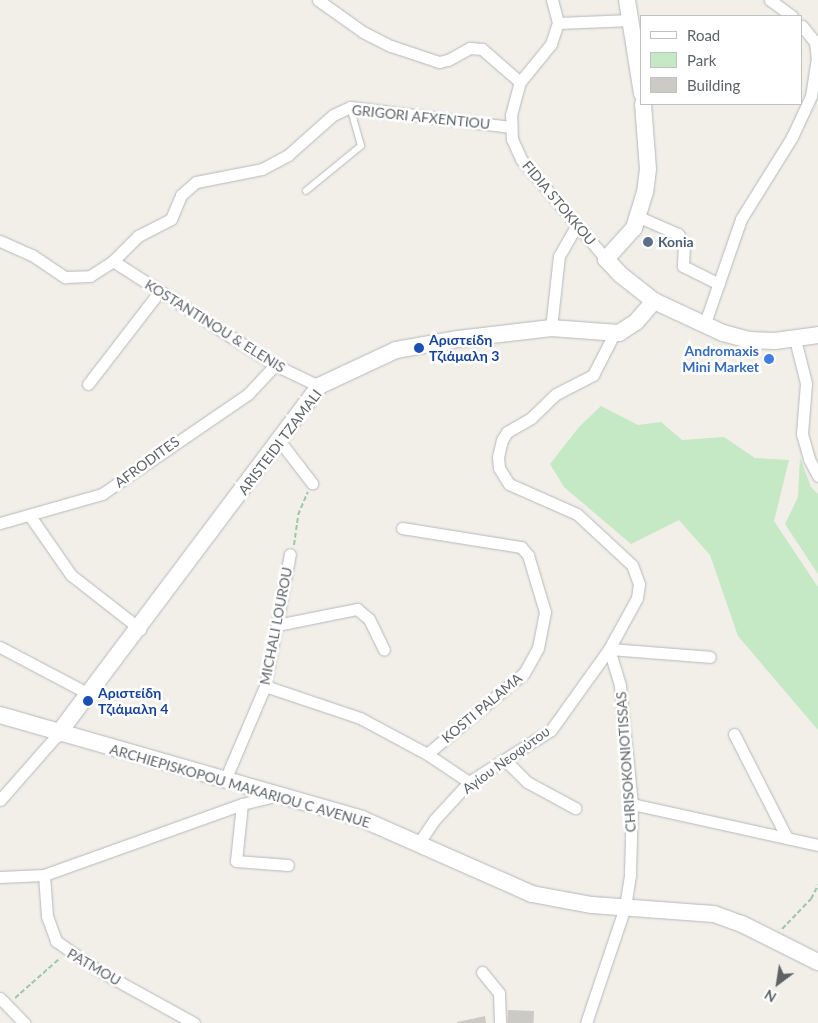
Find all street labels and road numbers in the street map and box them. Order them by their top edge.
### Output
street label: GRIGORI AFXENTIOU [351,101,491,133]
street label: FIDIA STOKKOU [519,157,599,249]
street label: KOSTANTINOU & ELENIS [142,276,288,376]
street label: ARISTEIDI TZAMALI [235,386,325,498]
street label: AFRODITES [111,433,183,491]
street label: MICHALI LOUROU [256,566,296,686]
street label: KOSTI PALAMA [438,670,526,746]
street label: CHRISOKONIOTISSAS [613,691,639,833]
street label: Αγίου Νεοφύτου [459,723,553,797]
street label: ARCHIEPISKOPOU MAKARIOU C AVENUE [108,741,372,831]
street label: PATMOU [64,945,124,989]

